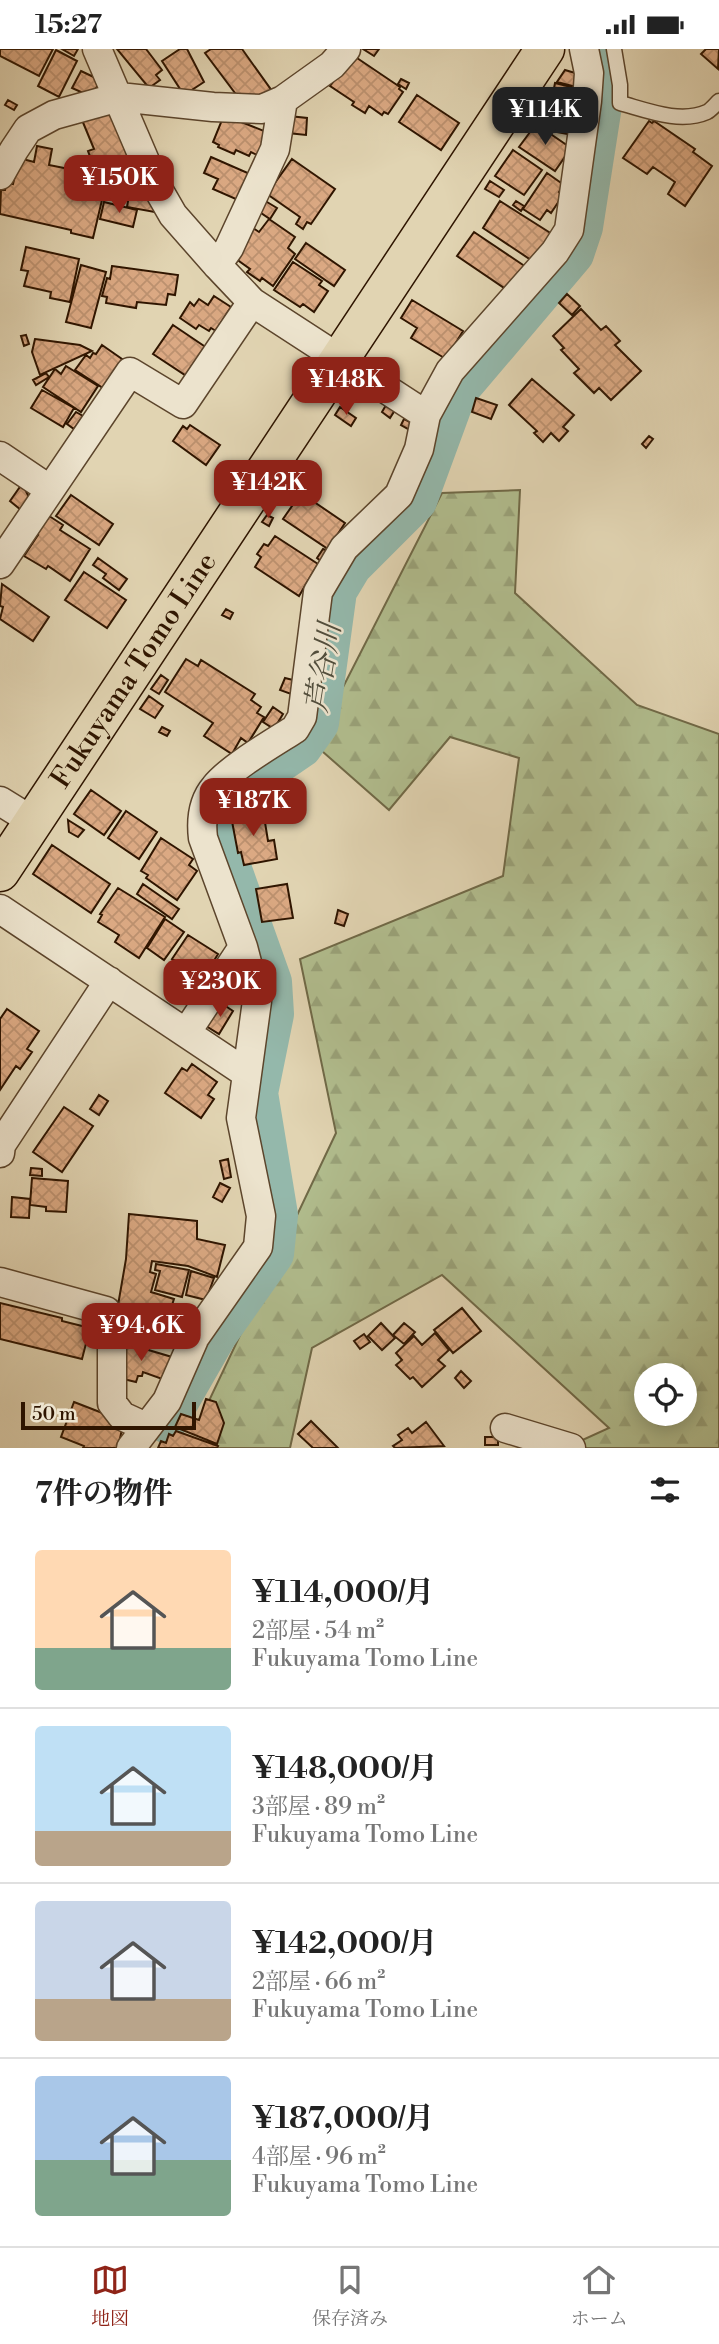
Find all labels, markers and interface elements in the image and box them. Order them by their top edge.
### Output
text: 15:27 [35,9,102,41]
pin: ¥114K [496,87,594,147]
text: ¥114K [508,96,582,124]
pin: ¥150K [70,155,168,215]
text: ¥150K [80,164,158,192]
pin: ¥148K [297,357,395,417]
text: ¥148K [308,366,384,394]
pin: ¥142K [219,461,317,520]
text: ¥142K [230,469,306,497]
street label: Fukuyama Tomo Line [43,546,224,795]
water label: 芦谷川 [298,618,350,715]
pin: ¥187K [204,779,302,838]
text: ¥187K [216,787,290,815]
pin: ¥230K [171,960,269,1019]
text: ¥230K [179,968,261,996]
pin: ¥94.6K [84,1303,198,1363]
text: ¥94.6K [98,1312,184,1340]
map controls [634,1363,697,1426]
button: locate [634,1363,697,1426]
scale bar [21,1399,196,1431]
text: 50 m [32,1402,76,1426]
icon: filters [646,1471,684,1509]
text: 7件の物件 [35,1475,173,1513]
text: ¥114,000/月 [252,1574,434,1612]
icon: home [91,1578,175,1662]
text: 2部屋 · 54 m² [252,1617,384,1645]
text: Fukuyama Tomo Line [252,1645,478,1673]
text: ¥148,000/月 [252,1750,438,1788]
icon: home [91,1754,175,1838]
text: 3部屋 · 89 m² [252,1793,385,1821]
text: Fukuyama Tomo Line [252,1821,478,1849]
text: ¥142,000/月 [252,1925,437,1963]
icon: home [91,1929,175,2013]
text: 2部屋 · 66 m² [252,1968,385,1996]
text: Fukuyama Tomo Line [252,1996,478,2024]
text: ¥187,000/月 [252,2100,434,2138]
icon: home [91,2104,175,2188]
text: 4部屋 · 96 m² [252,2143,386,2171]
text: Fukuyama Tomo Line [252,2171,478,2199]
tab: 地図 [91,2261,129,2331]
tab: 保存済み [312,2261,388,2331]
tab: ホーム [571,2261,628,2331]

